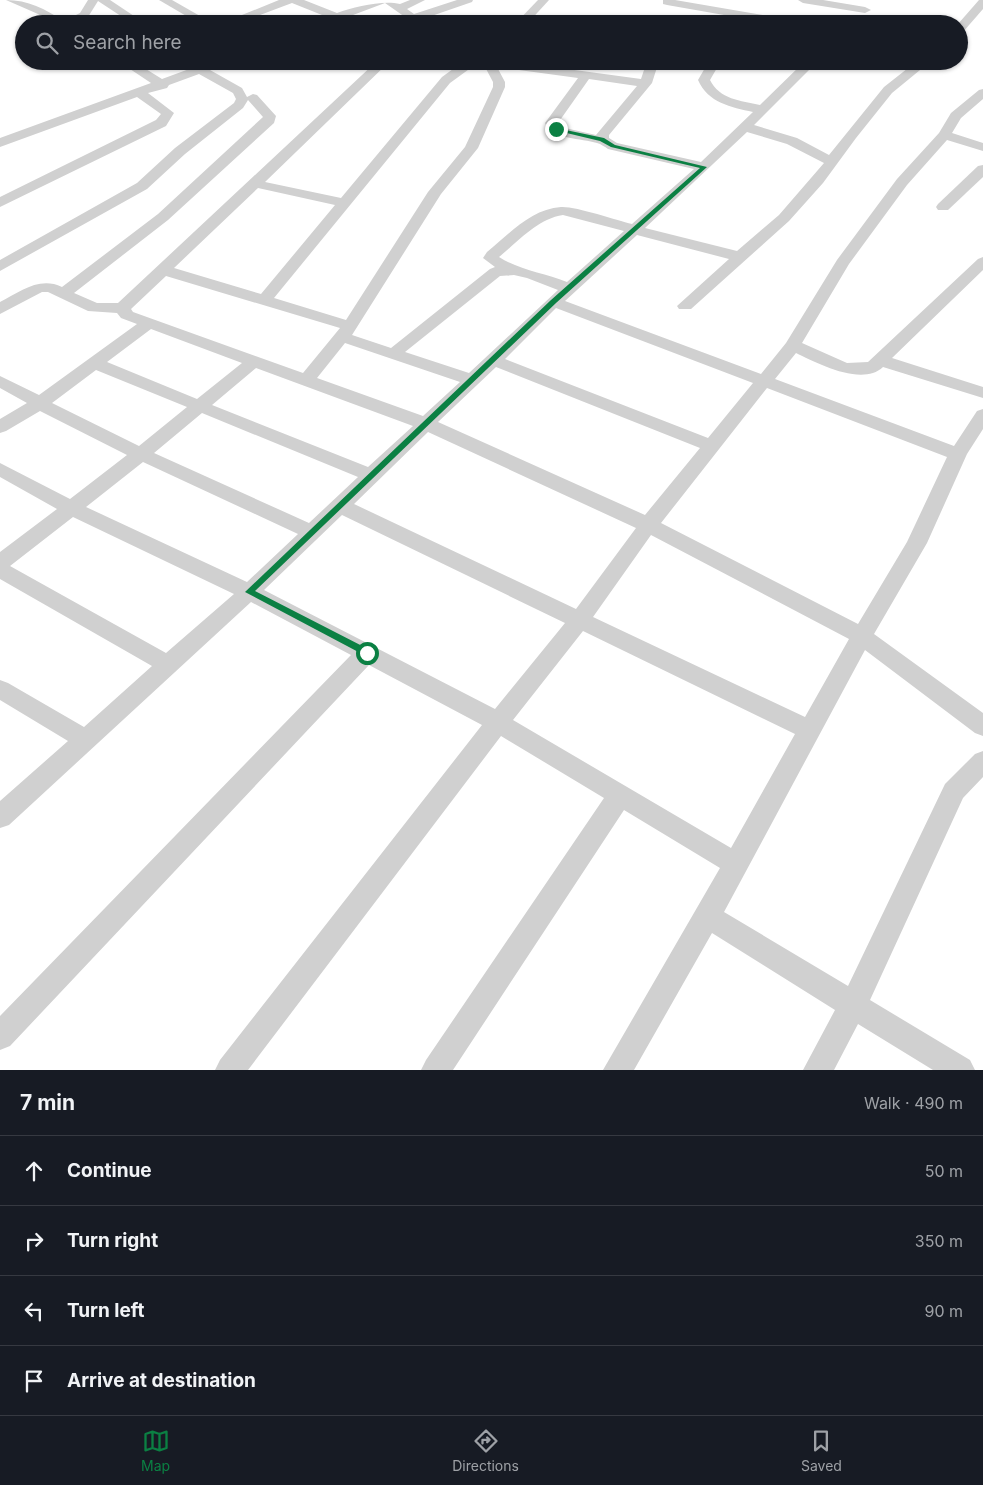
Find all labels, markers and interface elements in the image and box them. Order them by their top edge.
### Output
search box [15,15,968,70]
icon: search [33,29,61,57]
text: Search here [73,31,182,54]
route end [545,118,568,141]
route start [356,642,379,665]
text: 7 min [20,1090,75,1115]
text: Walk · 490 m [864,1093,963,1113]
icon: ahead [20,1157,48,1185]
text: Continue [67,1159,152,1182]
text: 50 m [925,1161,963,1181]
icon: right [20,1227,48,1255]
text: Turn right [67,1229,158,1252]
text: 350 m [915,1231,963,1251]
icon: left [20,1297,48,1325]
text: Turn left [67,1299,145,1322]
text: 90 m [924,1301,963,1321]
icon: arrive [20,1367,48,1395]
text: Arrive at destination [67,1369,256,1392]
tab: Map [141,1427,170,1474]
tab: Directions [452,1427,519,1474]
tab: Saved [801,1427,842,1474]

